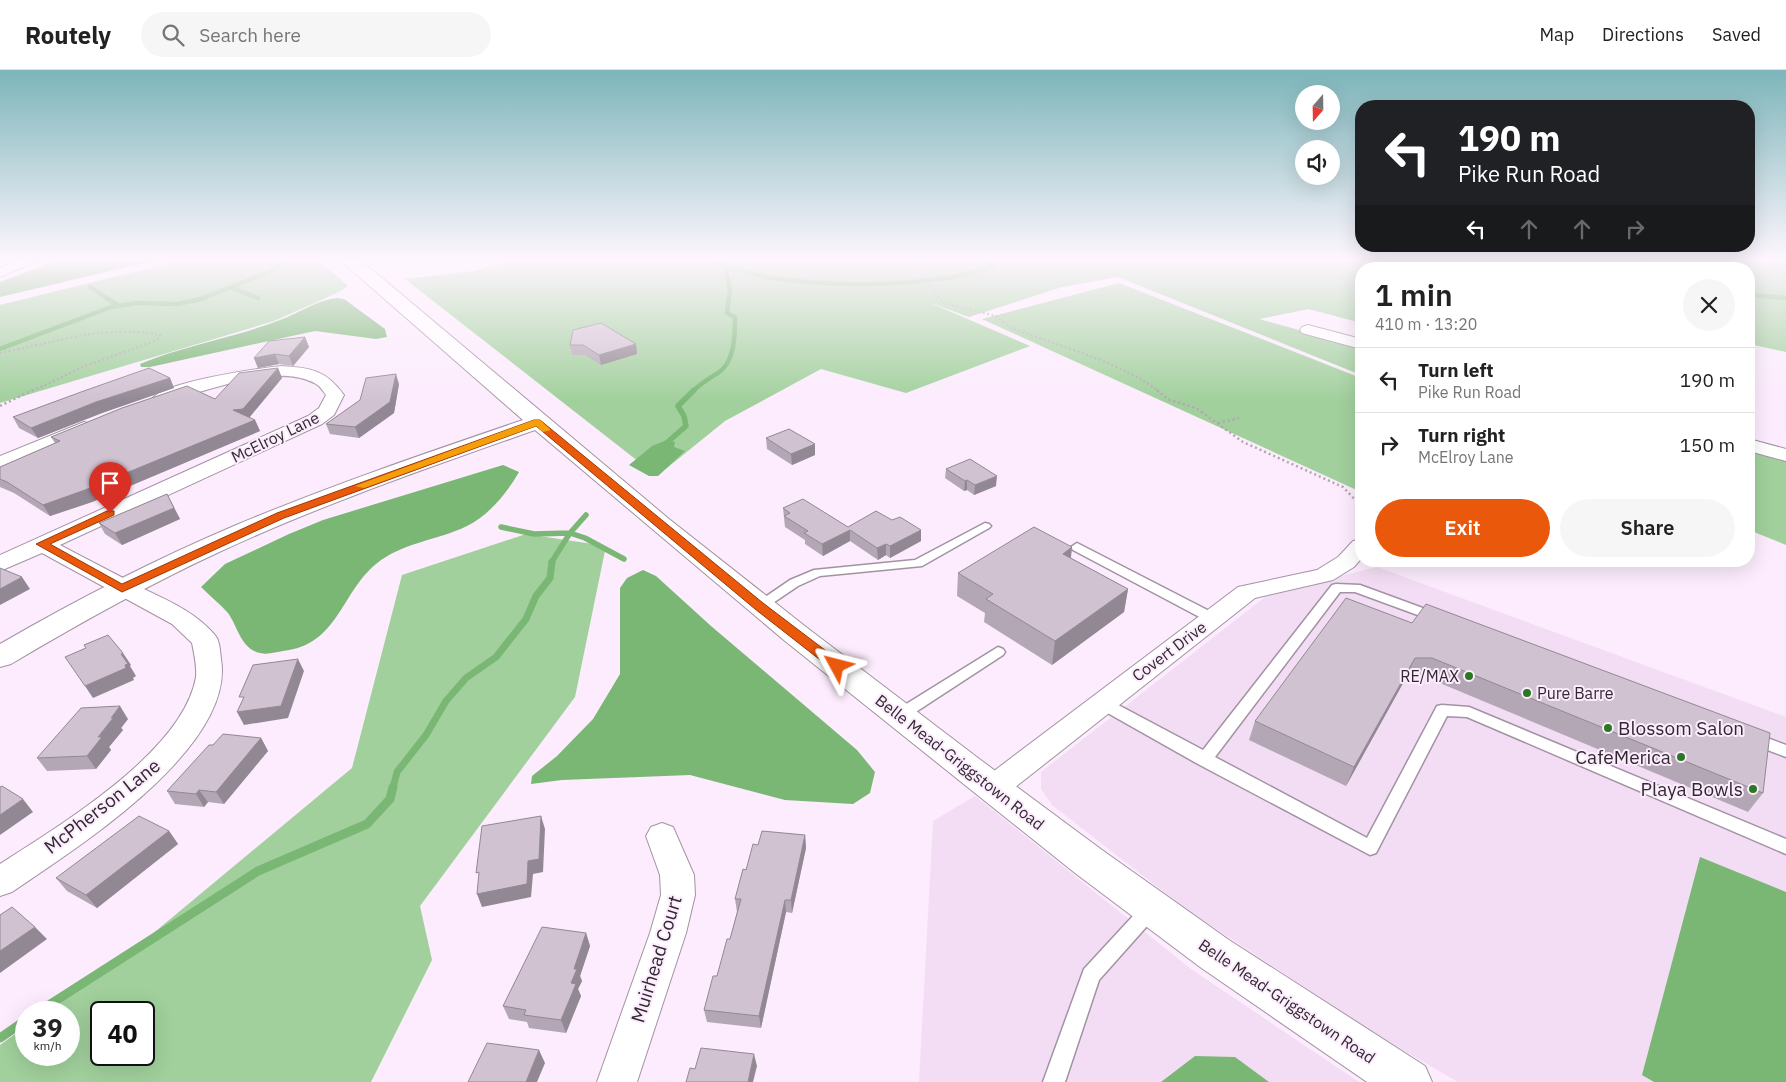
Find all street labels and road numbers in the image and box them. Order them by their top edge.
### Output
street label: McElroy Lane [228,407,323,467]
street label: Covert Drive [1128,616,1210,685]
street label: Belle Mead-Griggstown Road [872,690,1048,834]
street label: McPherson Lane [39,753,165,859]
street label: Muirhead Court [625,892,687,1026]
street label: Belle Mead-Griggstown Road [1195,934,1379,1068]

